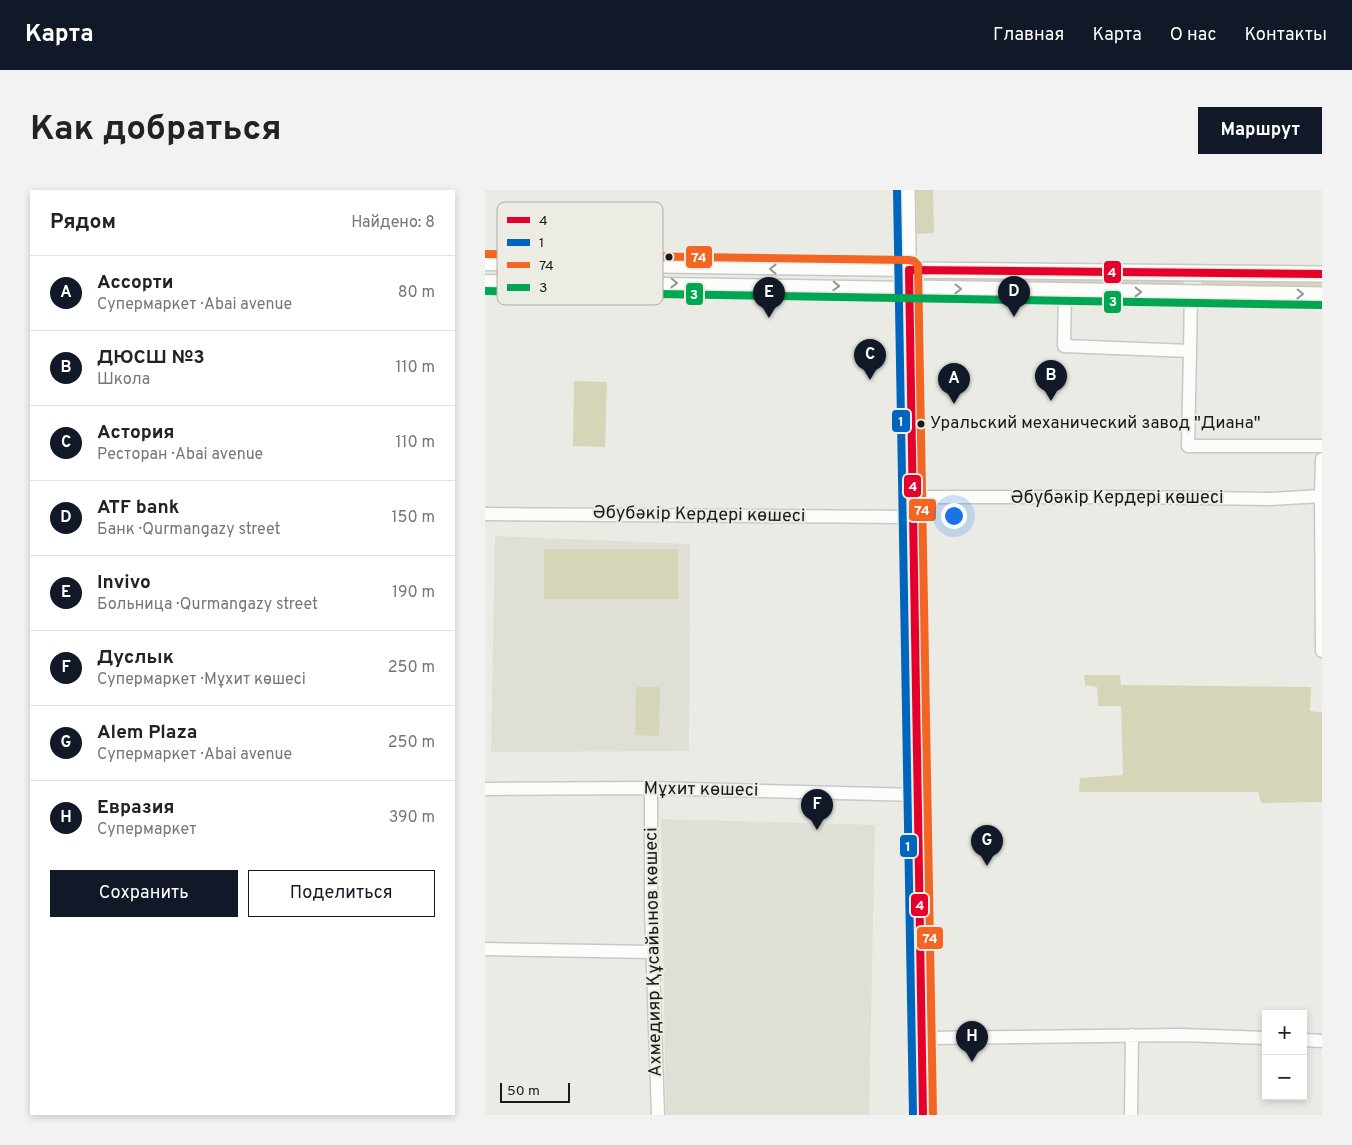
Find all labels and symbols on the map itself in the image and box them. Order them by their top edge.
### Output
legend [497,202,663,305]
text: 4 [539,213,548,230]
text: 1 [539,235,544,252]
line badge: 74 [685,245,713,269]
text: 74 [691,250,707,267]
unlabelled marker [664,252,674,262]
text: 74 [539,258,554,275]
line badge: 4 [1103,260,1122,284]
one-way arrow [769,264,776,274]
text: 4 [1108,265,1117,282]
pin: D [998,276,1030,317]
pin: E [753,277,785,318]
one-way arrow [670,278,678,288]
text: 3 [539,280,547,297]
one-way arrow [832,281,840,291]
line badge: 3 [685,282,704,306]
one-way arrow [954,283,962,294]
one-way arrow [1134,286,1142,297]
text: 3 [690,287,698,304]
one-way arrow [1297,289,1305,299]
line badge: 3 [1103,290,1122,314]
text: 3 [1109,294,1117,311]
pin: C [854,339,886,380]
pin: B [1035,360,1067,401]
pin: A [938,363,970,404]
line badge: 1 [891,409,911,433]
place label: Уральский механический завод "Диана" [930,413,1260,435]
text: 1 [898,414,904,431]
marker: Уральский механический завод "Диана" [916,419,926,429]
line badge: 4 [903,474,922,498]
text: 4 [909,479,918,496]
street label: Әбубәкір Кердері көшесі [1010,487,1224,510]
line badge: 74 [908,498,937,522]
street label: Әбубәкір Кердері көшесі [592,502,806,528]
text: 74 [914,503,930,520]
your location [941,503,967,529]
street label: Мұхит көшесі [643,778,759,802]
pin: F [801,789,833,830]
pin: G [971,825,1003,866]
street label: Ахмедияр Құсайынов көшесі [640,827,668,1077]
line badge: 1 [899,834,918,858]
text: 1 [905,839,911,856]
line badge: 4 [910,893,929,917]
text: 4 [916,898,925,915]
line badge: 74 [916,926,944,950]
text: 74 [922,931,938,948]
pin: H [956,1021,988,1062]
scale bar [500,1080,570,1103]

